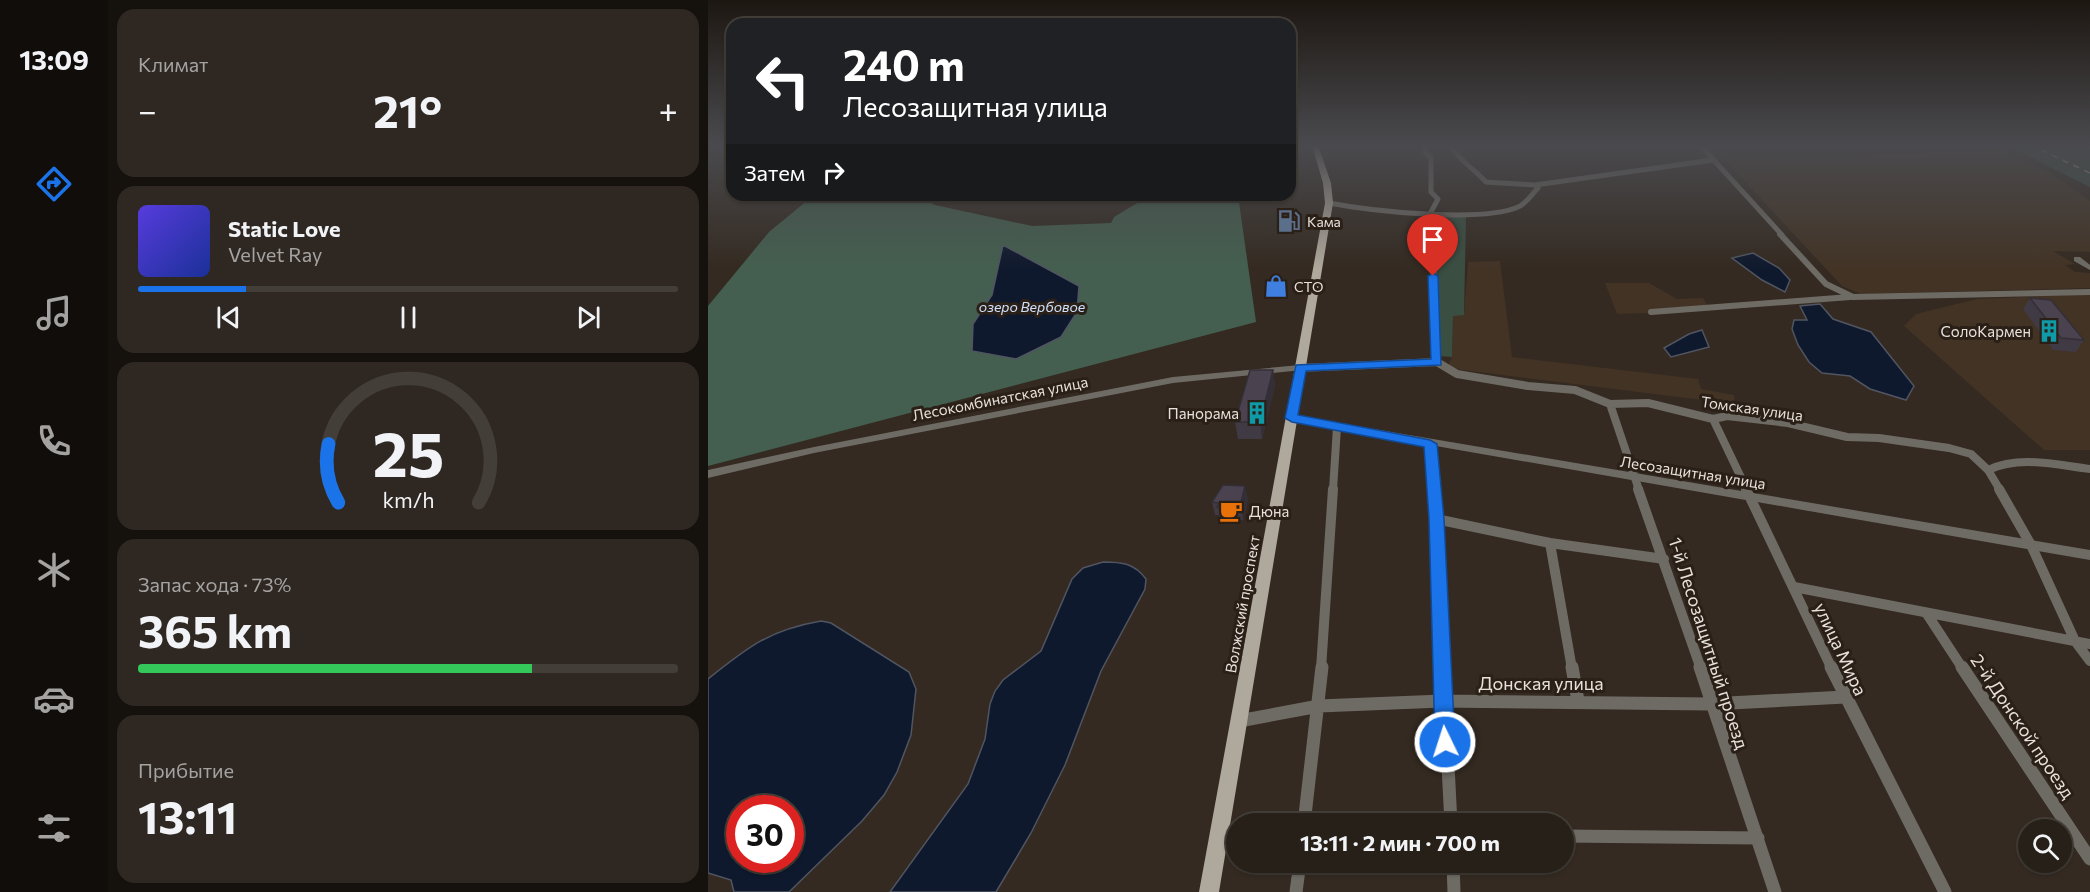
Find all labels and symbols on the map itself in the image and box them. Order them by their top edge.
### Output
fuel station icon: Кама [1276,208,1302,234]
place label: Кама [1307,213,1341,230]
pin [1407,214,1458,276]
shop icon: СТО [1263,273,1289,299]
place label: СТО [1294,278,1324,295]
water label: озеро Вербовое [979,298,1086,315]
building icon: СолоКармен [2036,318,2062,344]
place label: СолоКармен [1941,322,2031,340]
street label: Лесокомбинатская улица [911,372,1089,424]
street label: Томская улица [1700,392,1804,424]
building icon: Панорама [1244,400,1270,426]
place label: Панорама [1168,404,1239,422]
street label: Лесозащитная улица [1619,452,1767,492]
cafe icon: Дюна [1218,498,1244,524]
place label: Дюна [1249,502,1289,520]
street label: Волжский проспект [1221,534,1263,674]
street label: 1-й Лесозащитный проезд [1664,534,1754,752]
street label: улица Мира [1810,599,1872,699]
street label: 2-й Донской проезд [1967,650,2080,803]
street label: Донская улица [1478,672,1604,694]
position arrow [1413,710,1477,774]
speed limit sign: 30 [726,795,804,873]

